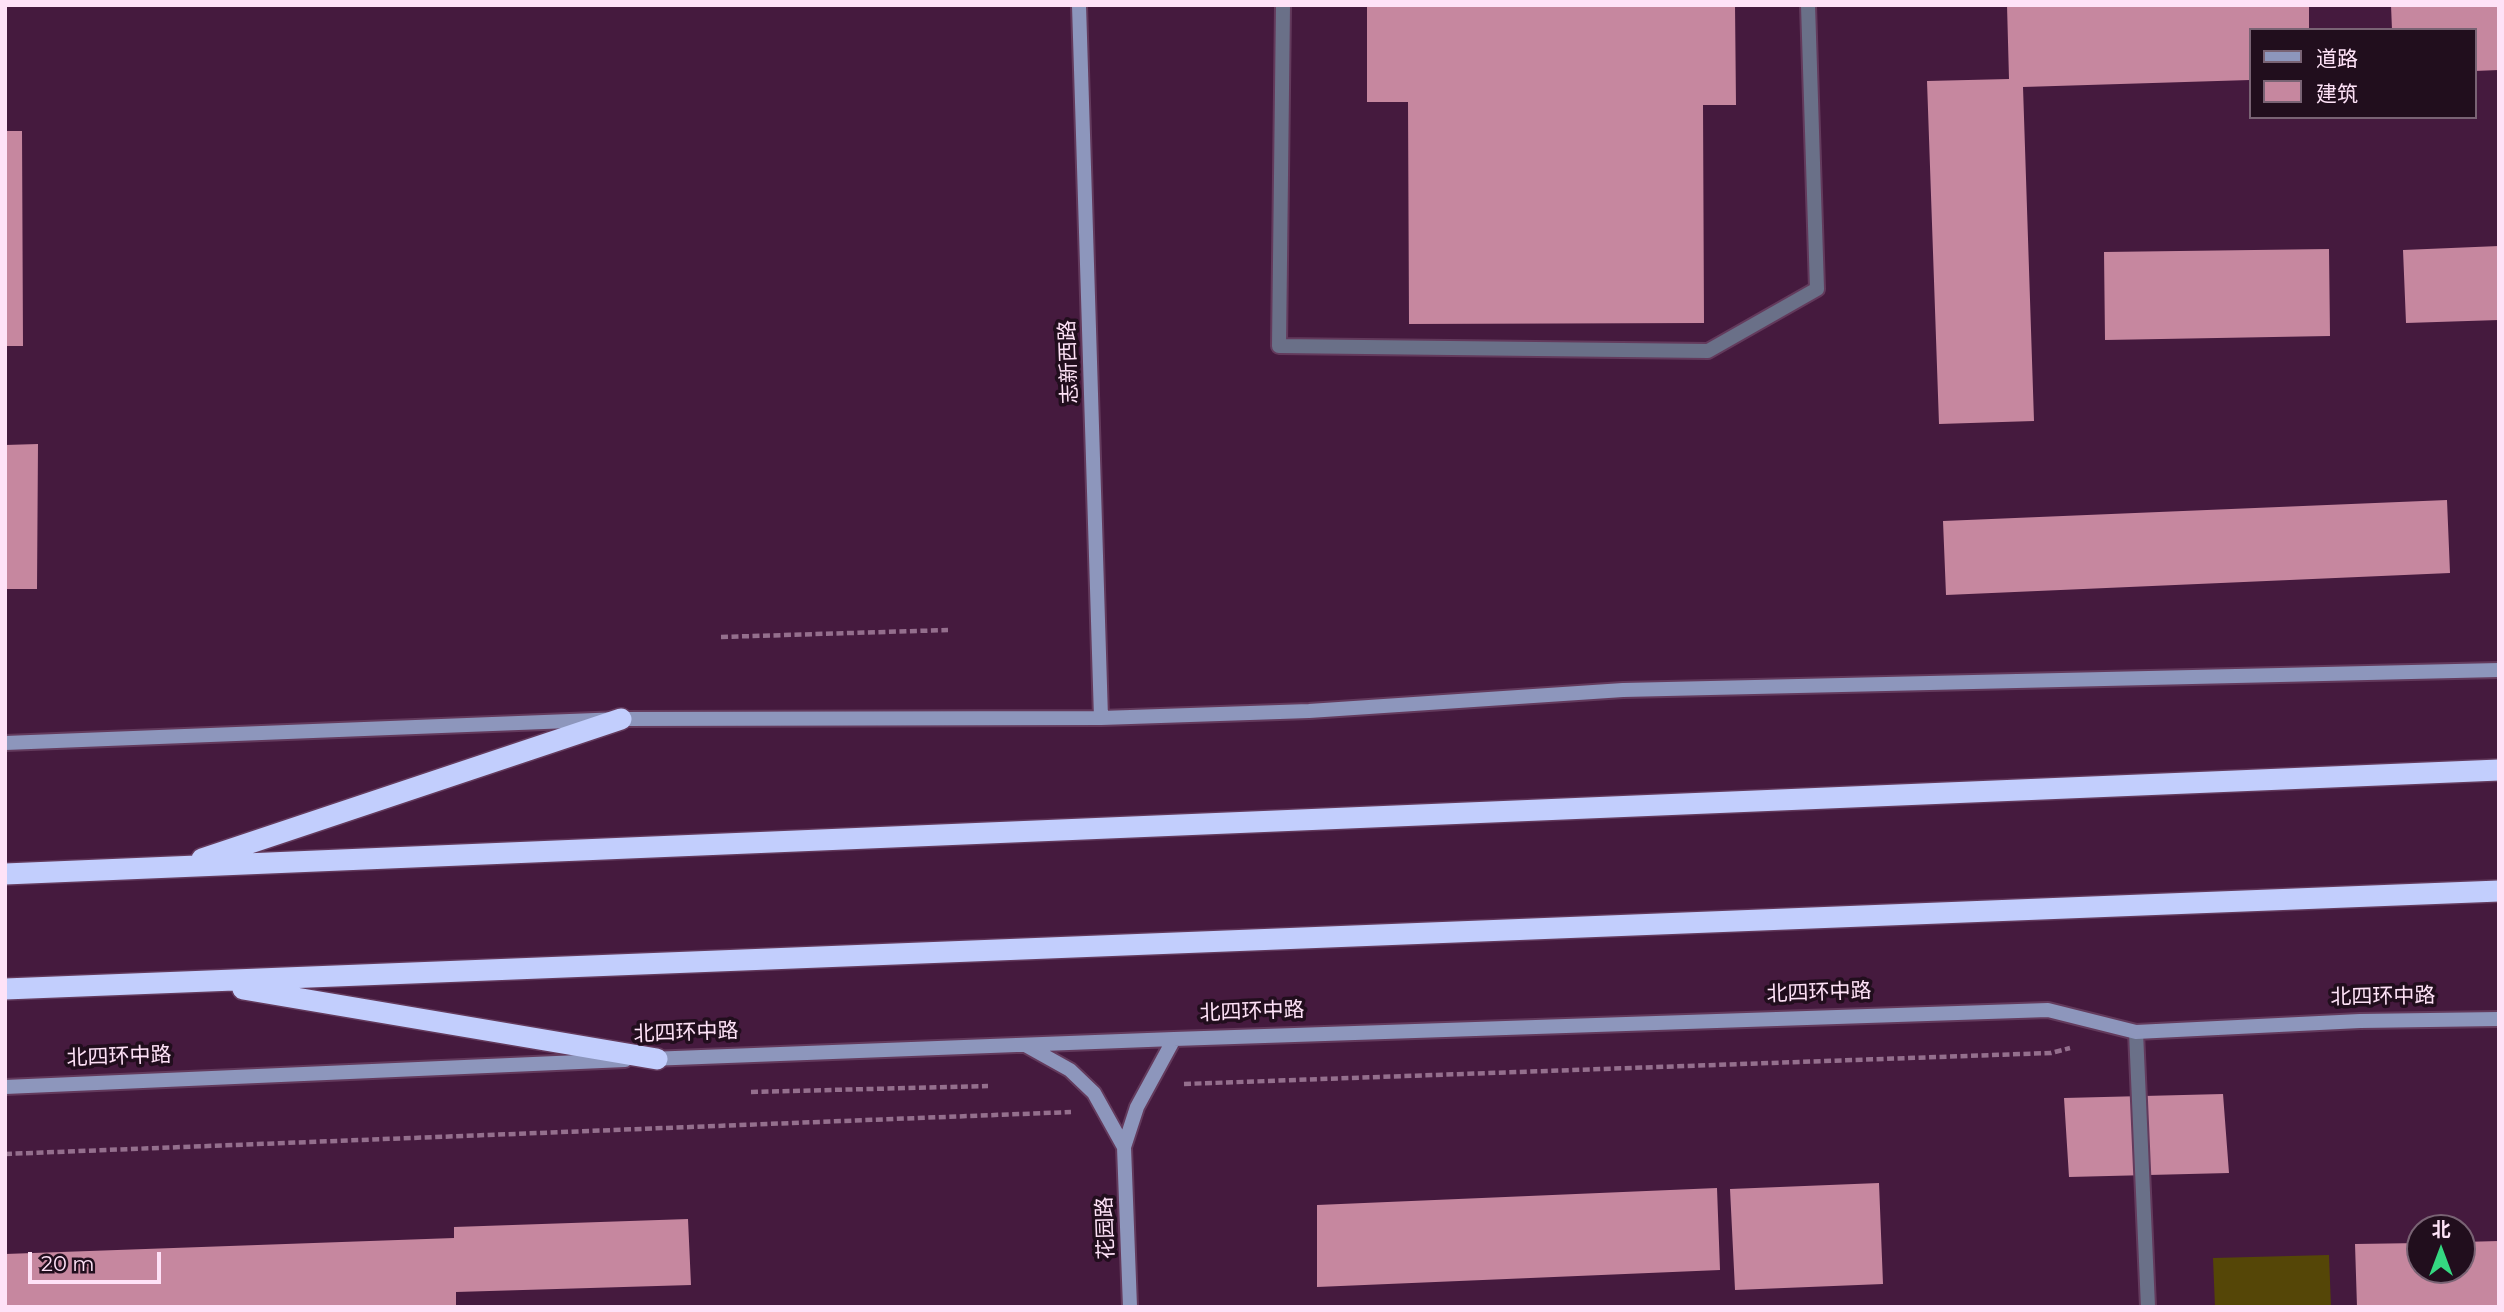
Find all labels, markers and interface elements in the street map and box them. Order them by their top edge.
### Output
legend [2248,28,2476,119]
text: 道路 [2316,46,2358,71]
text: 建筑 [2316,81,2358,106]
street label: 志新西路 [1055,320,1083,404]
street label: 北四环中路 [1766,979,1872,1007]
street label: 北四环中路 [2330,983,2436,1011]
street label: 北四环中路 [1199,998,1305,1026]
street label: 北四环中路 [633,1019,739,1047]
street label: 北四环中路 [66,1043,172,1071]
street label: 花园路 [1092,1196,1120,1260]
north arrow [2406,1214,2476,1284]
text: 北 [2431,1218,2451,1241]
scale bar [32,1238,164,1282]
text: 20 m [41,1251,95,1276]

